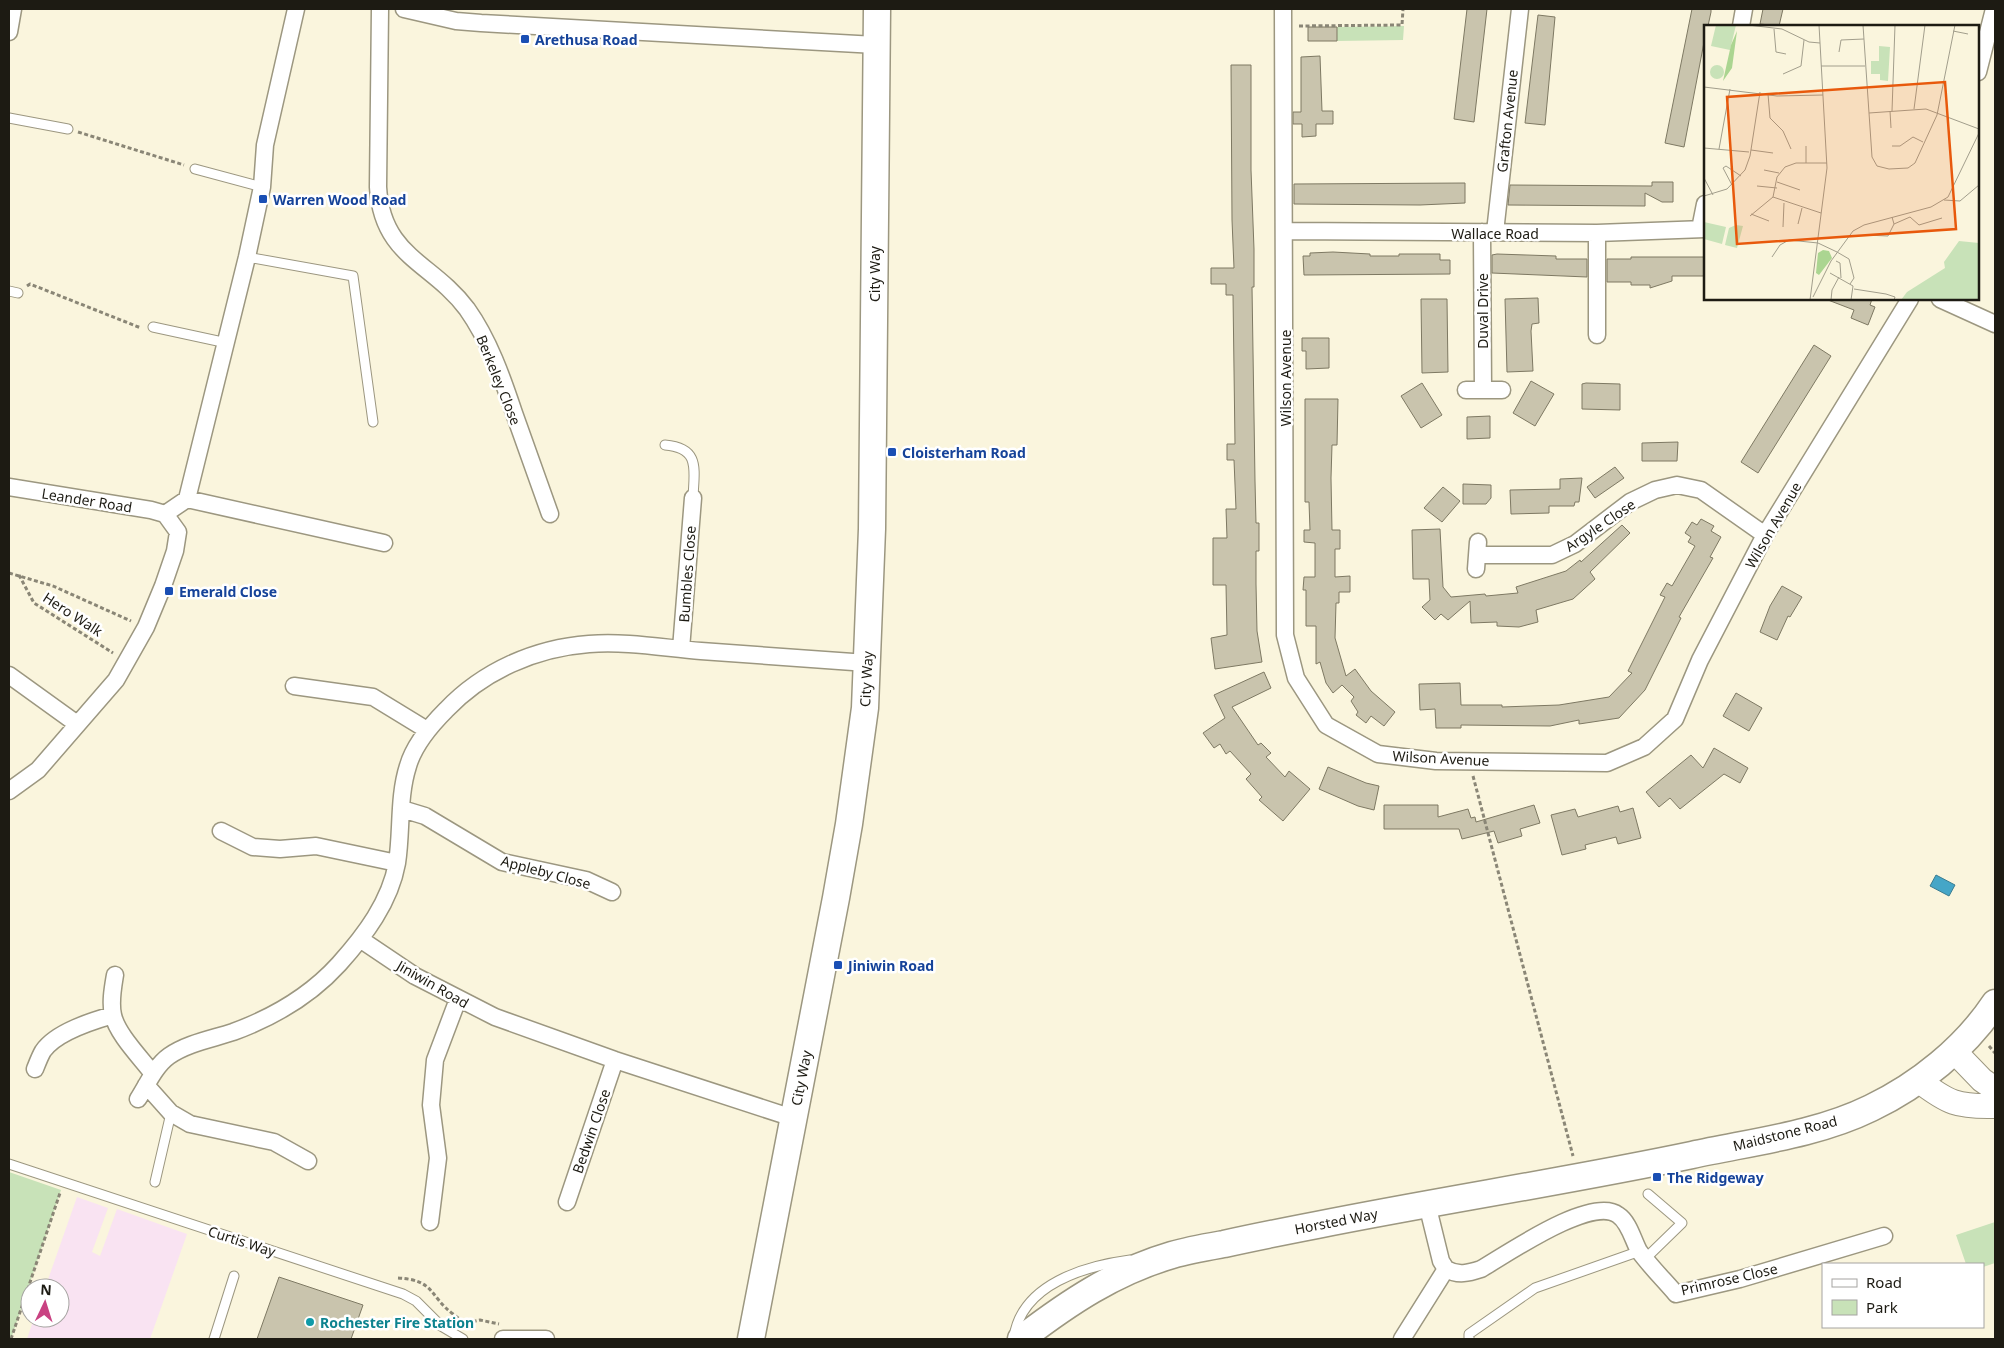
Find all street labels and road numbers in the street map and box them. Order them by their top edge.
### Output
street label: Grafton Avenue [1492,69,1522,173]
street label: Wallace Road [1451,224,1539,243]
street label: City Way [865,245,884,302]
street label: Duval Drive [1473,273,1492,349]
street label: Wilson Avenue [1276,329,1295,426]
street label: Berkeley Close [472,332,526,428]
street label: Wilson Avenue [1741,478,1805,572]
street label: Leander Road [40,483,134,517]
street label: Argyle Close [1561,494,1639,556]
street label: Bumbles Close [674,525,700,623]
street label: Hero Walk [39,588,107,641]
street label: City Way [855,650,877,707]
street label: Wilson Avenue [1392,746,1490,770]
street label: Appleby Close [499,851,593,893]
street label: Jiniwin Road [392,955,472,1012]
street label: City Way [786,1048,816,1107]
street label: Bedwin Close [568,1086,614,1176]
street label: Maidstone Road [1731,1111,1839,1155]
street label: Horsted Way [1293,1203,1380,1238]
street label: Curtis Way [206,1221,279,1261]
street label: Primrose Close [1679,1259,1779,1299]

